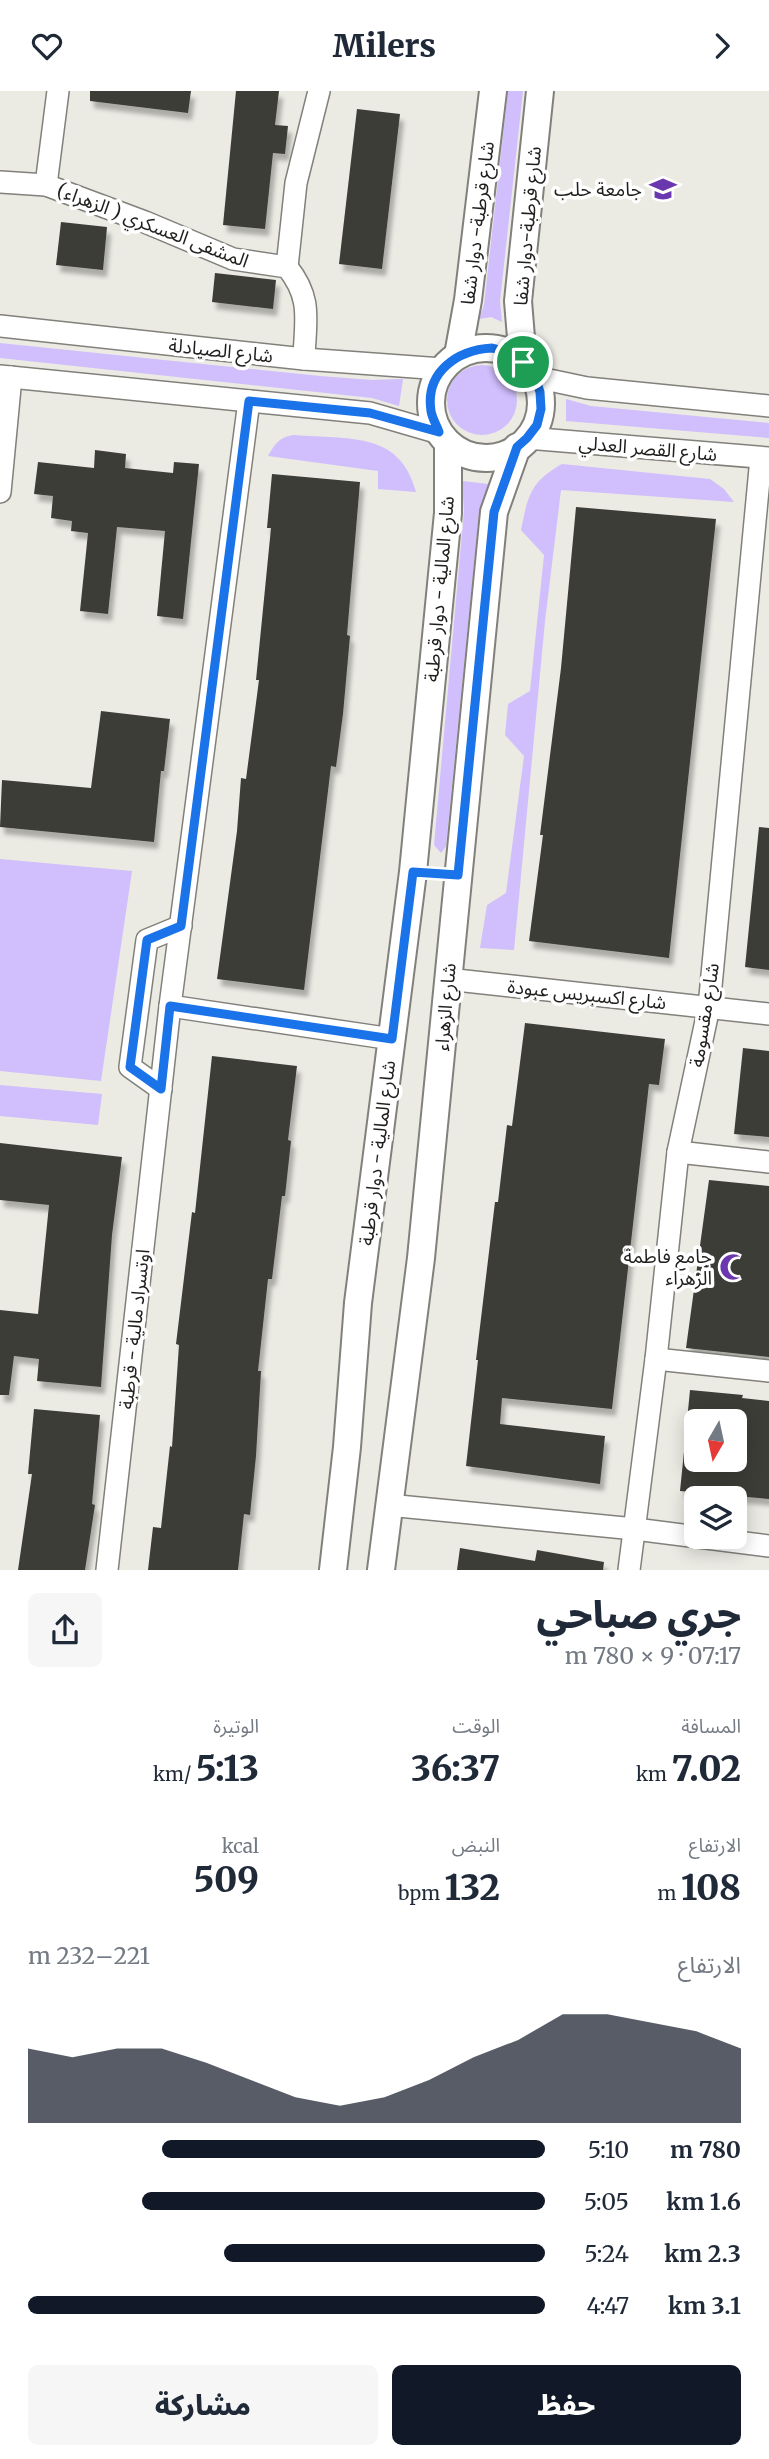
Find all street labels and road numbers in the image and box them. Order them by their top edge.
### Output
street label: شارع قرطبة- دوار شفا [455,140,501,306]
street label: شارع قرطبة-دوار شفا [508,145,548,307]
street label: المشفى العسكري ( الزهراء) [52,177,252,276]
street label: شارع الصيادلة [167,333,274,369]
street label: شارع القصر العدلي [577,430,718,469]
street label: شارع المالية - دوار قرطبة [419,495,461,683]
street label: شارع مقسومة [684,961,726,1069]
street label: شارع الزهراء [429,962,463,1052]
street label: شارع اكسبريس عبودة [506,974,668,1016]
street label: شارع المالية - دوار قرطبة [354,1059,402,1247]
street label: اوتسراد مالية - قرطبة [114,1248,154,1410]

